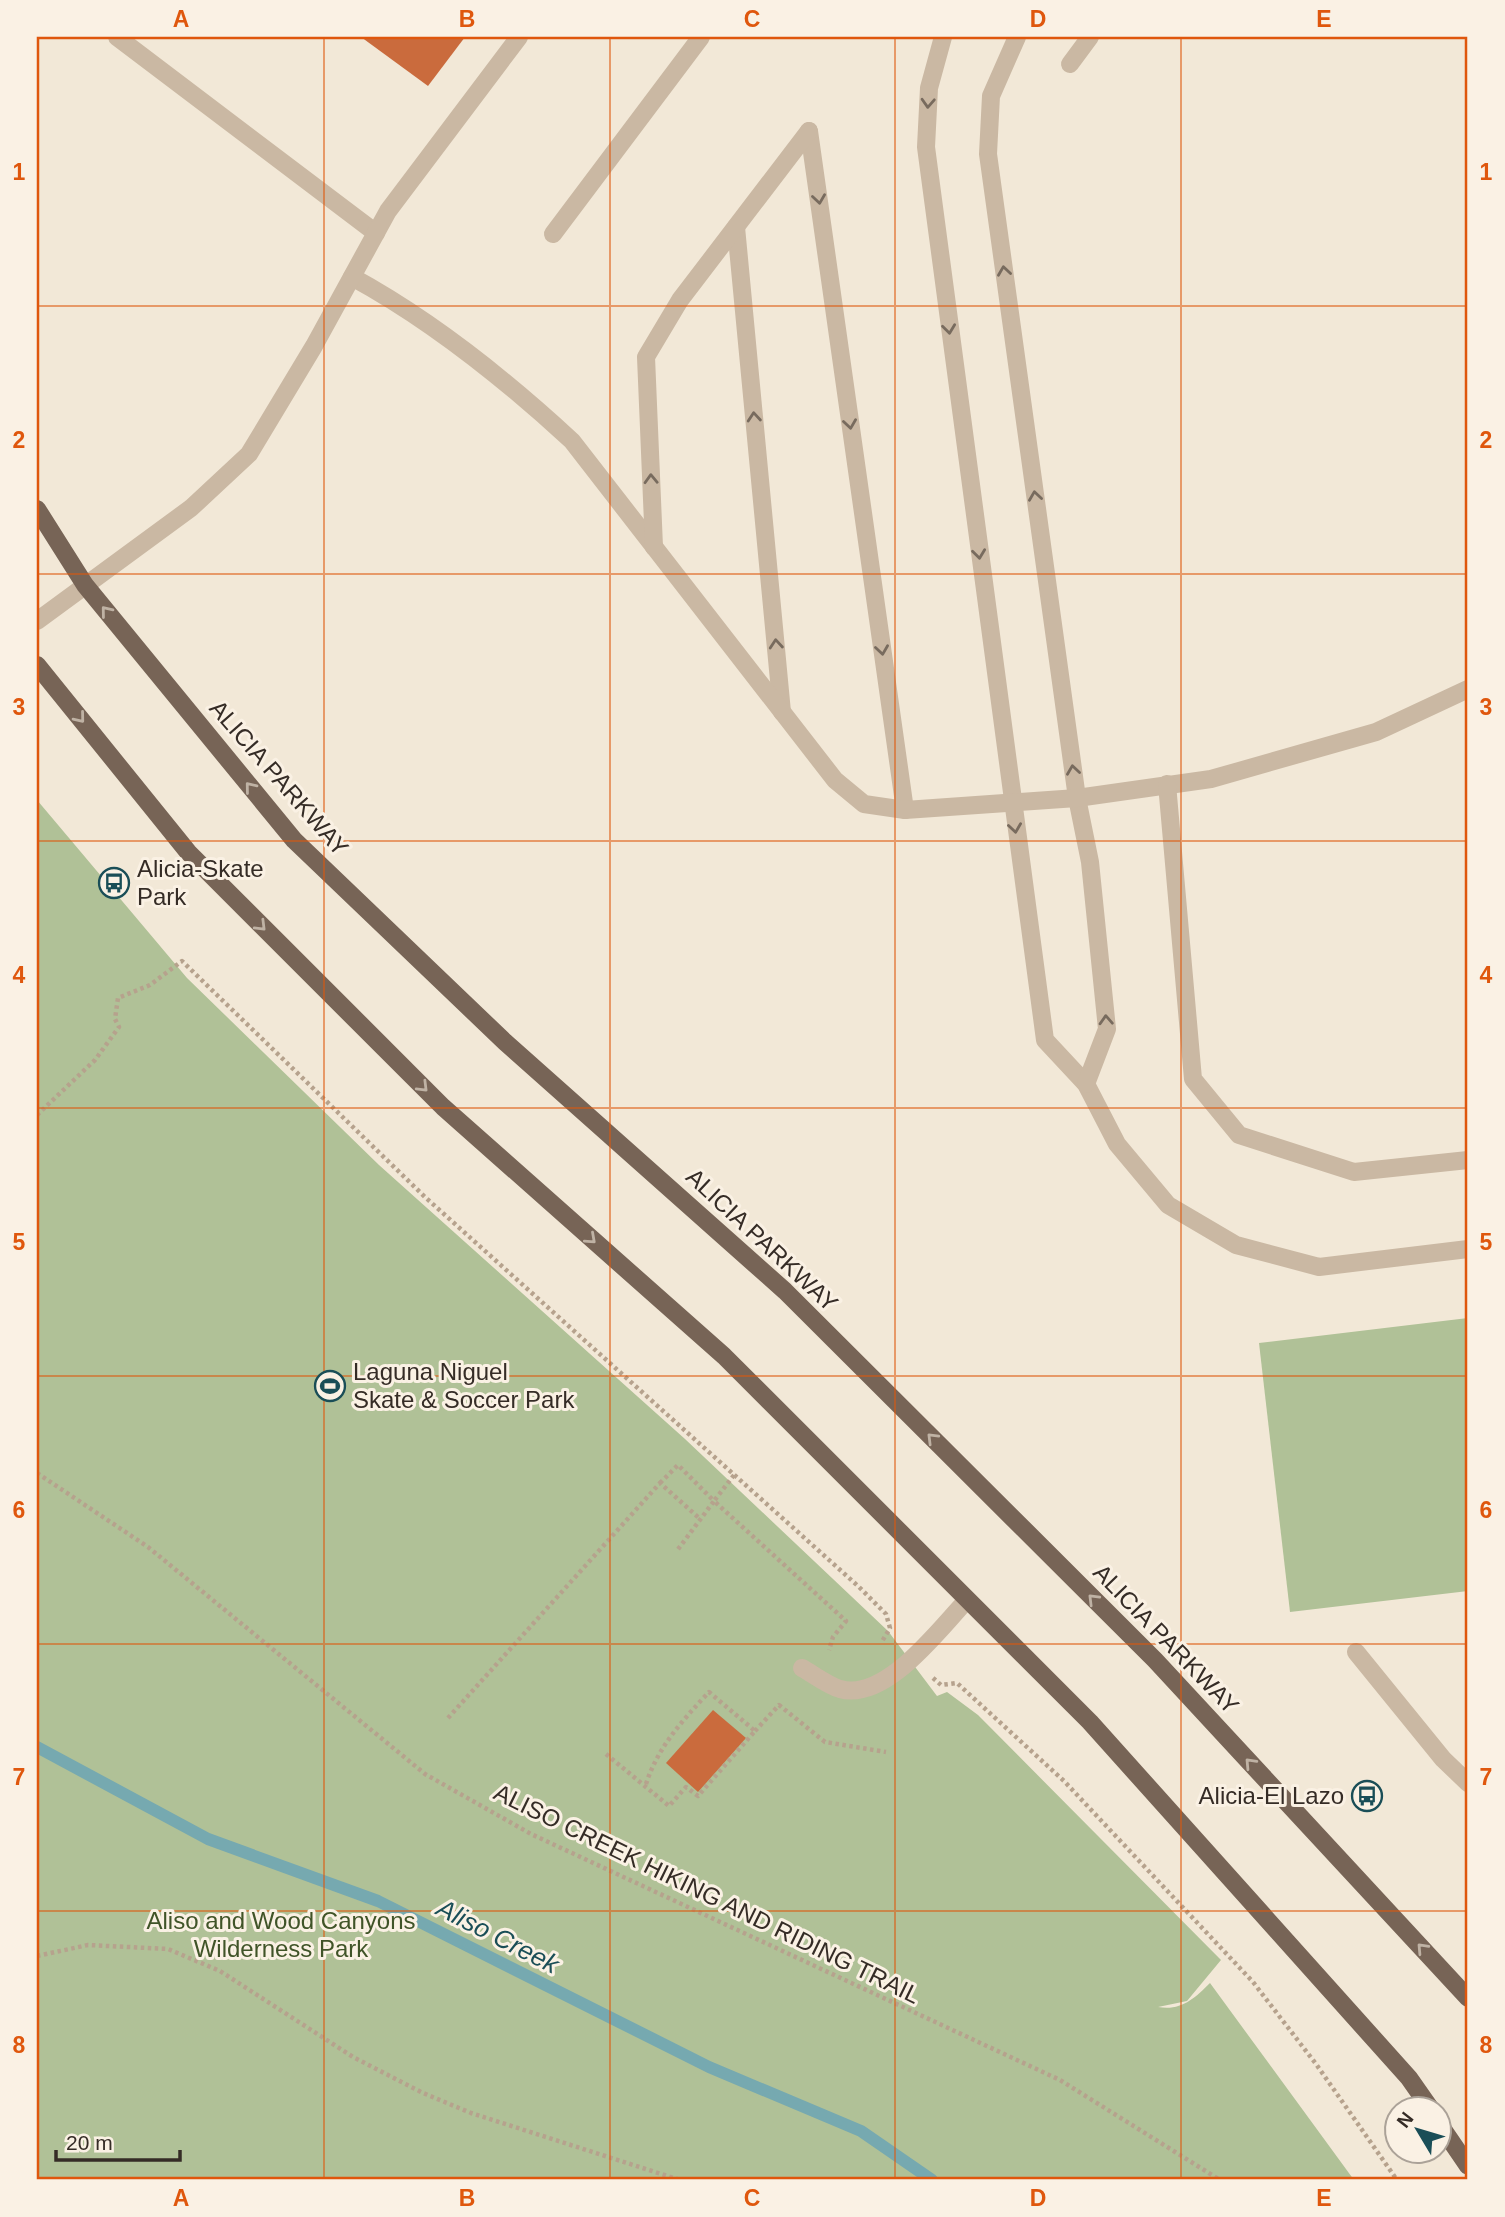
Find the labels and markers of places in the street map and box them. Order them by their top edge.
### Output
place label: Alicia-Skate Park [137,855,264,910]
bus stop icon: Alicia-Skate Park [97,866,131,900]
place label: Laguna Niguel Skate & Soccer Park [353,1358,575,1413]
sports icon: Laguna Niguel Skate & Soccer Park [313,1369,347,1403]
bus stop icon: Alicia-El Lazo [1350,1779,1384,1813]
place label: Alicia-El Lazo [1199,1782,1344,1809]

